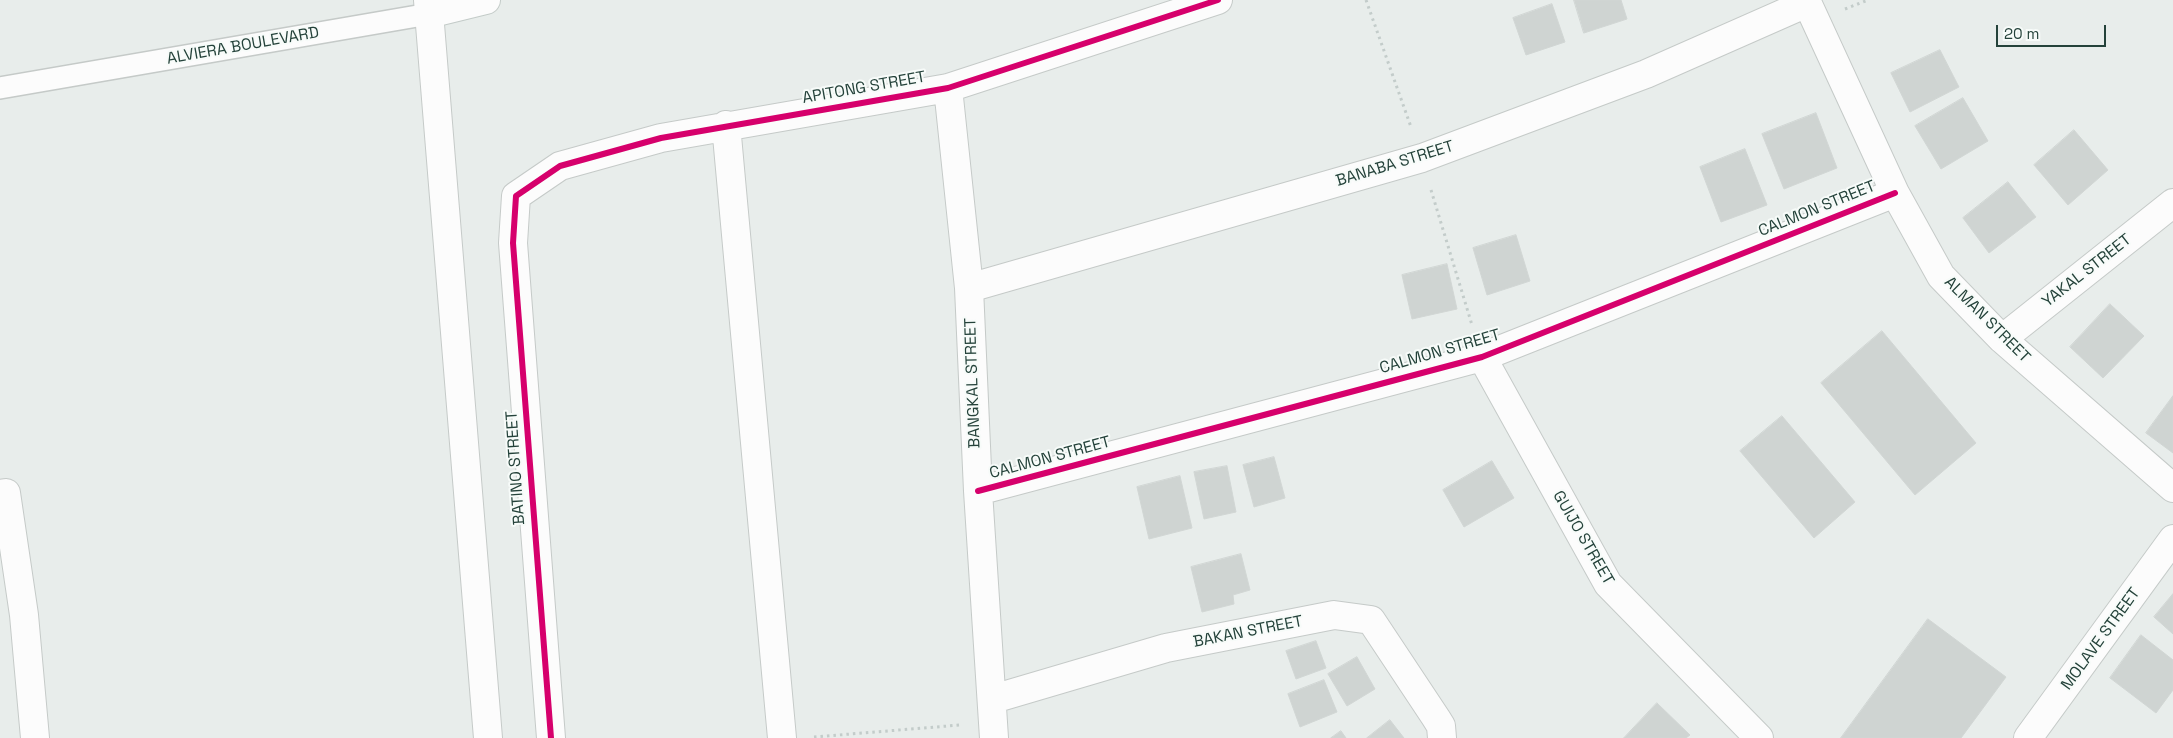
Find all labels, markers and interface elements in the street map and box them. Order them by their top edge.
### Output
scale bar [1998,15,2108,47]
street label: ALVIERA BOULEVARD [165,23,321,69]
text: 20 m [2004,24,2039,43]
street label: APITONG STREET [801,68,927,108]
street label: BANABA STREET [1334,137,1456,191]
street label: CALMON STREET [1756,177,1878,241]
street label: YAKAL STREET [2039,230,2135,312]
street label: ALMAN STREET [1940,273,2034,367]
street label: BANGKAL STREET [961,317,985,449]
street label: CALMON STREET [1378,326,1502,378]
street label: BATINO STREET [502,410,530,526]
street label: CALMON STREET [987,433,1113,483]
street label: GUIJO STREET [1548,488,1618,588]
street label: MOLAVE STREET [2057,584,2145,694]
street label: BAKAN STREET [1191,612,1305,652]

